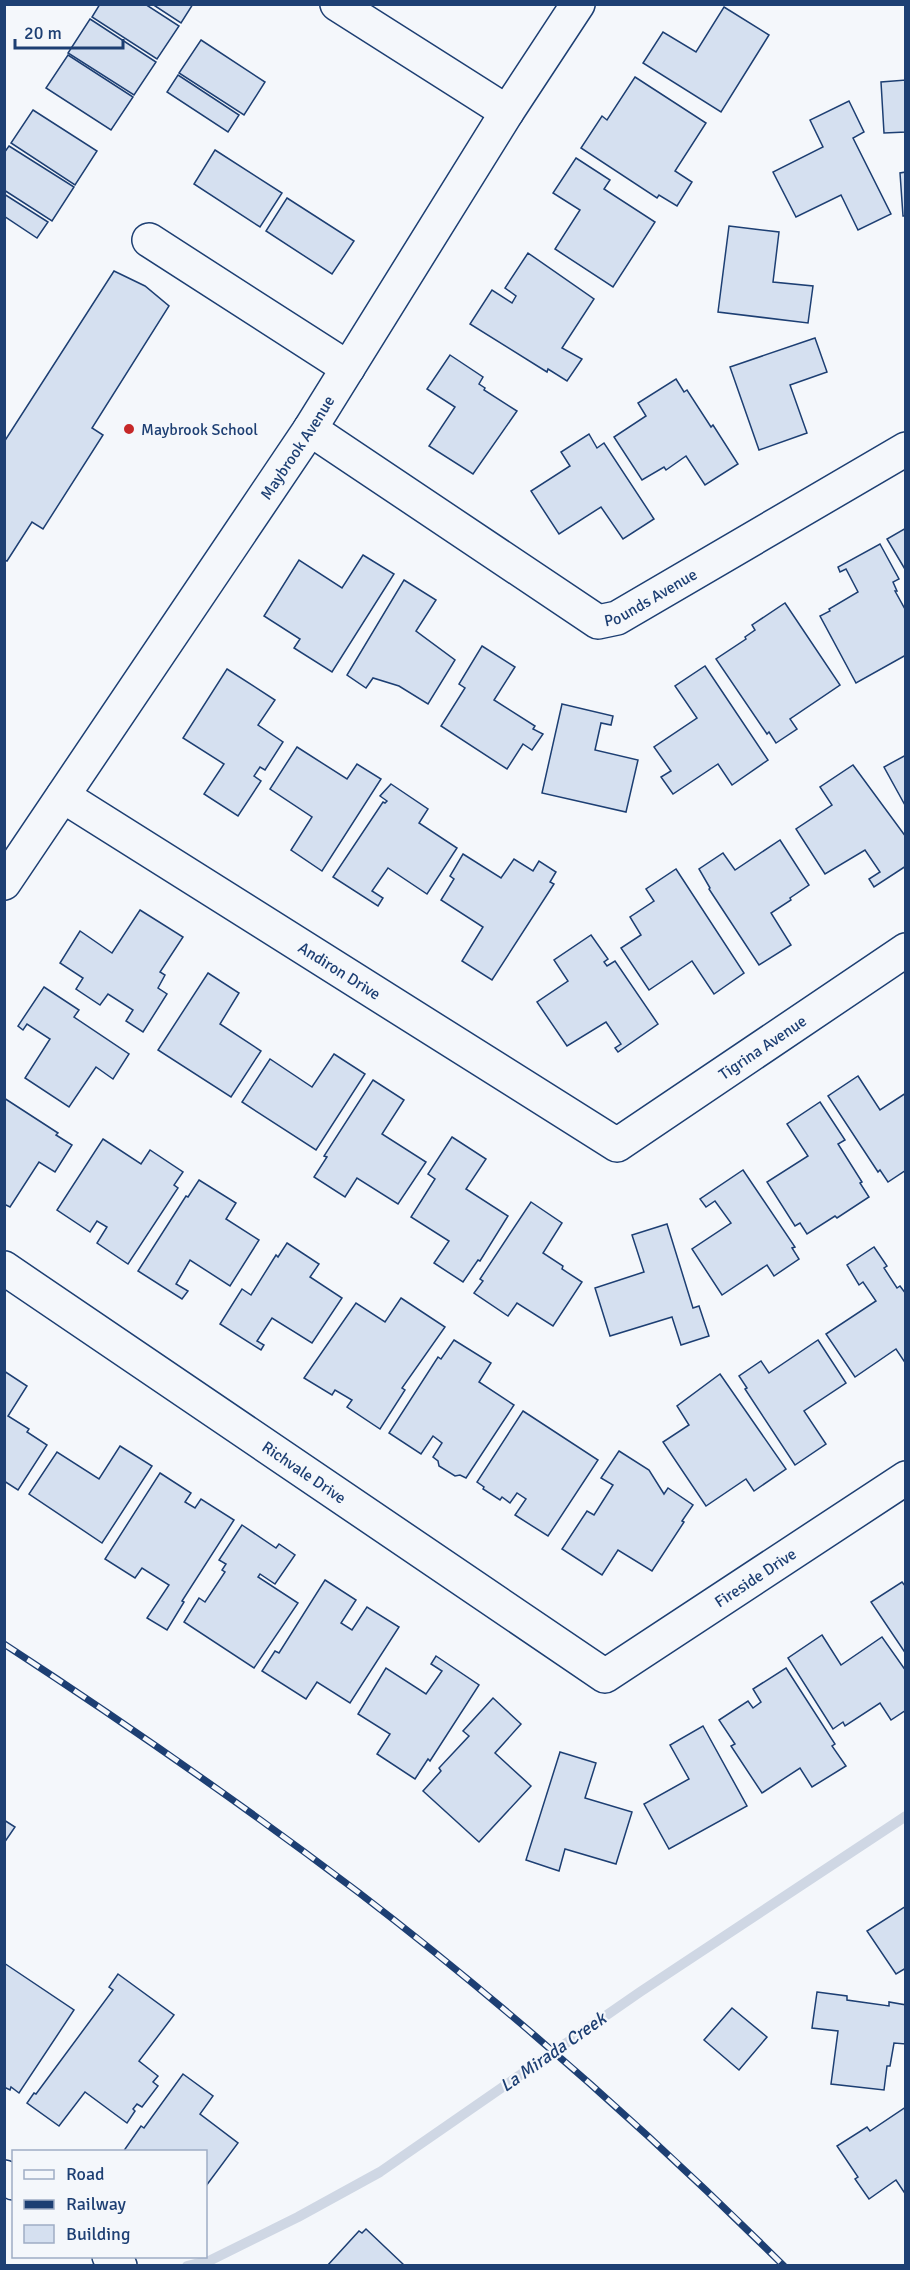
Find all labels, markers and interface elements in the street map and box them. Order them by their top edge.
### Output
scale bar [15,12,123,50]
text: 20 m [24,22,62,44]
street label: Maybrook Avenue [256,392,339,504]
place label: Maybrook School [141,420,258,440]
marker: Maybrook School [122,422,136,436]
street label: Pounds Avenue [603,564,701,631]
street label: Andiron Drive [294,938,384,1004]
street label: Tigrina Avenue [715,1011,811,1085]
street label: Richvale Drive [258,1437,350,1508]
street label: Fireside Drive [711,1544,800,1612]
water label: La Mirada Creek [496,2006,612,2097]
legend [12,2150,207,2258]
text: Road [66,2163,105,2185]
text: Railway [66,2193,127,2215]
text: Building [66,2223,130,2245]

